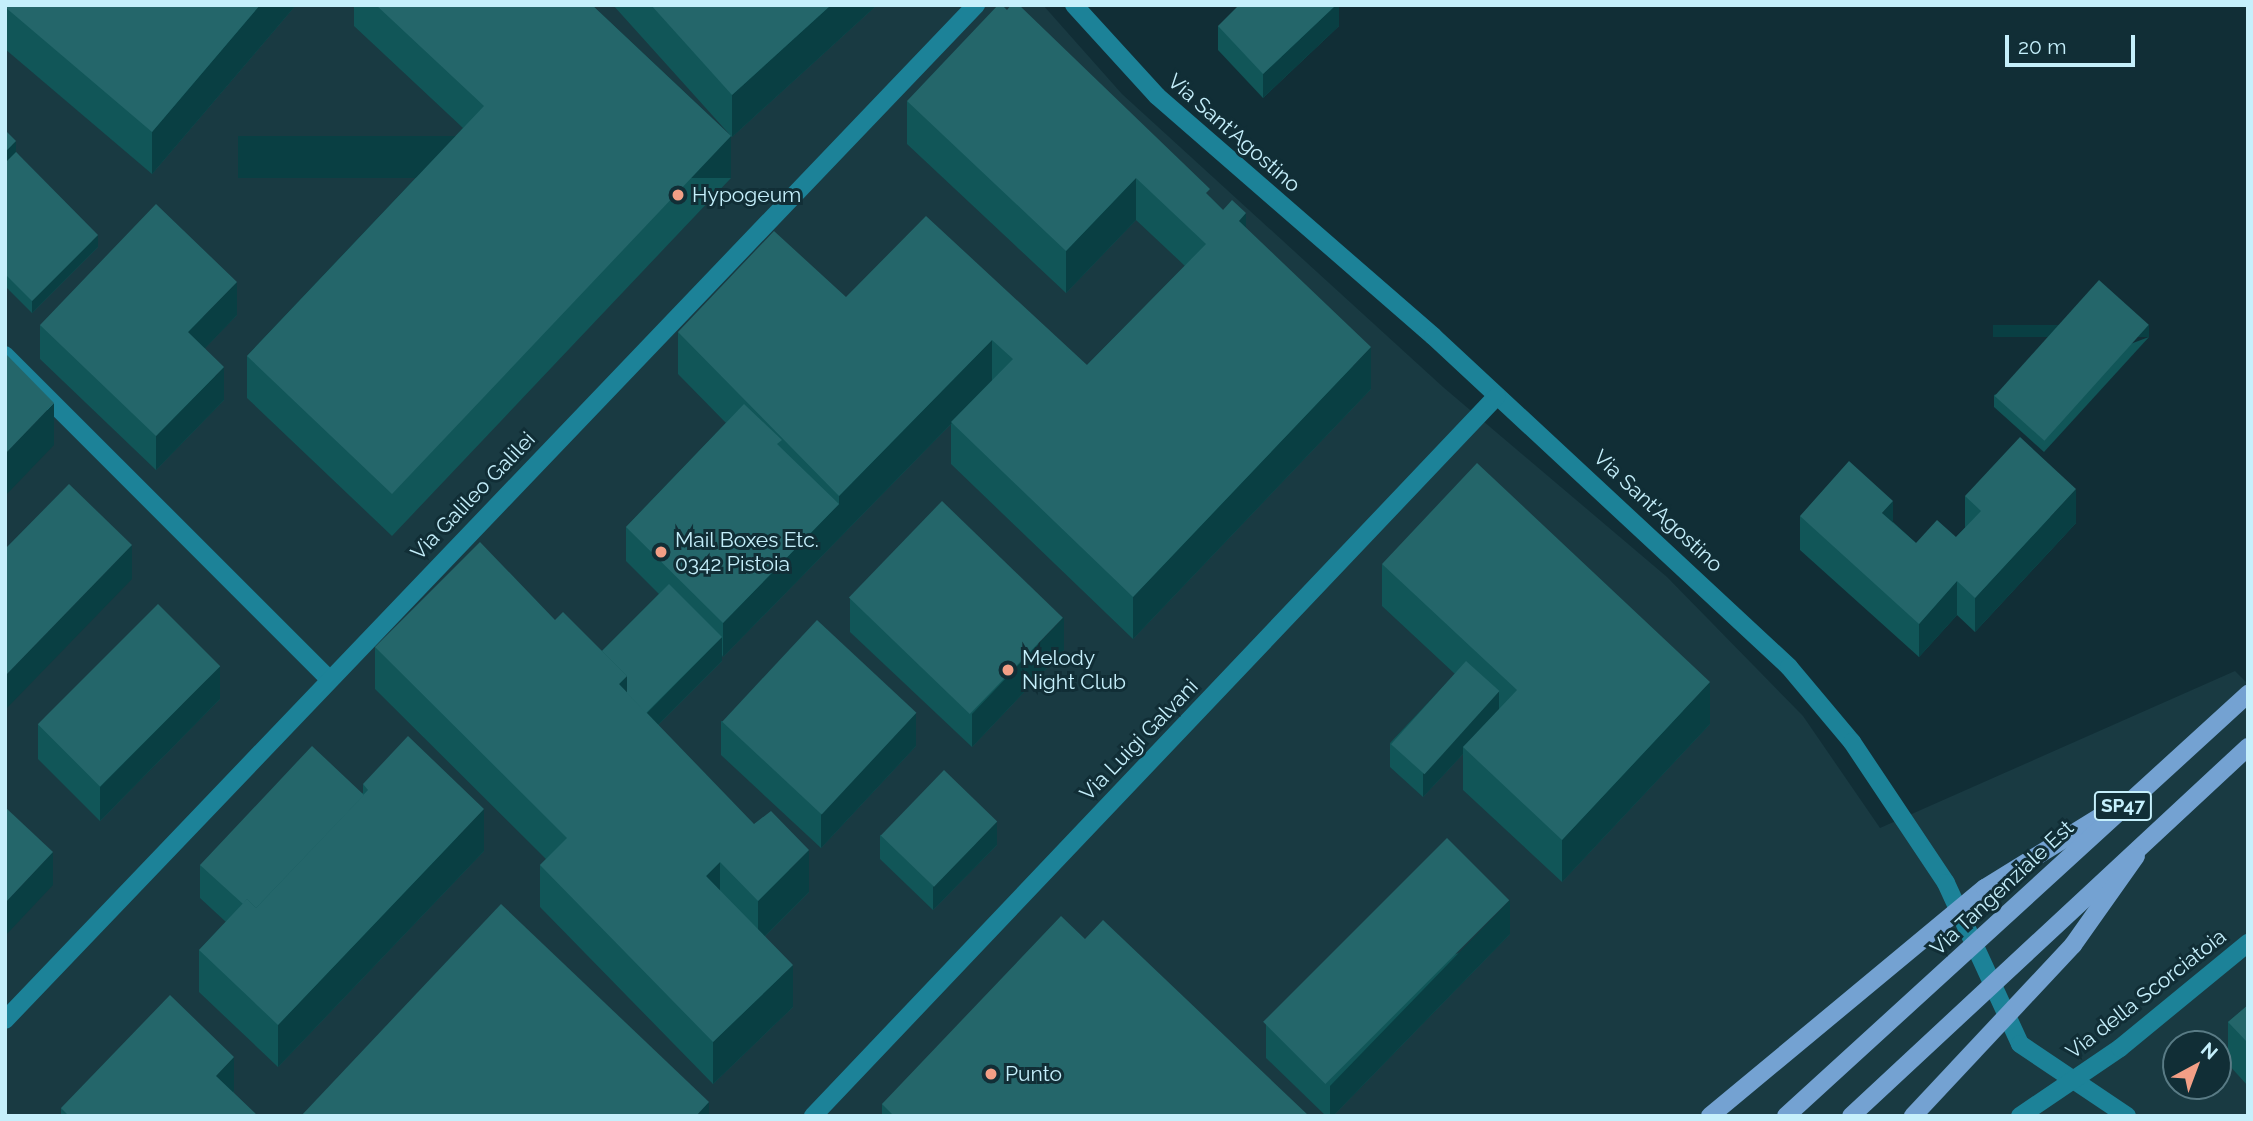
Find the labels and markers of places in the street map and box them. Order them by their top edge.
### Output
place label: Hypogeum [692,182,801,208]
marker: Hypogeum [670,187,686,203]
place label: Mail Boxes Etc. 0342 Pistoia [675,527,819,577]
marker: Mail Boxes Etc. 0342 Pistoia [653,544,669,560]
place label: Melody Night Club [1022,645,1126,695]
marker: Melody Night Club [1000,662,1016,678]
place label: Punto [1005,1061,1062,1087]
marker: Punto [983,1066,999,1082]

